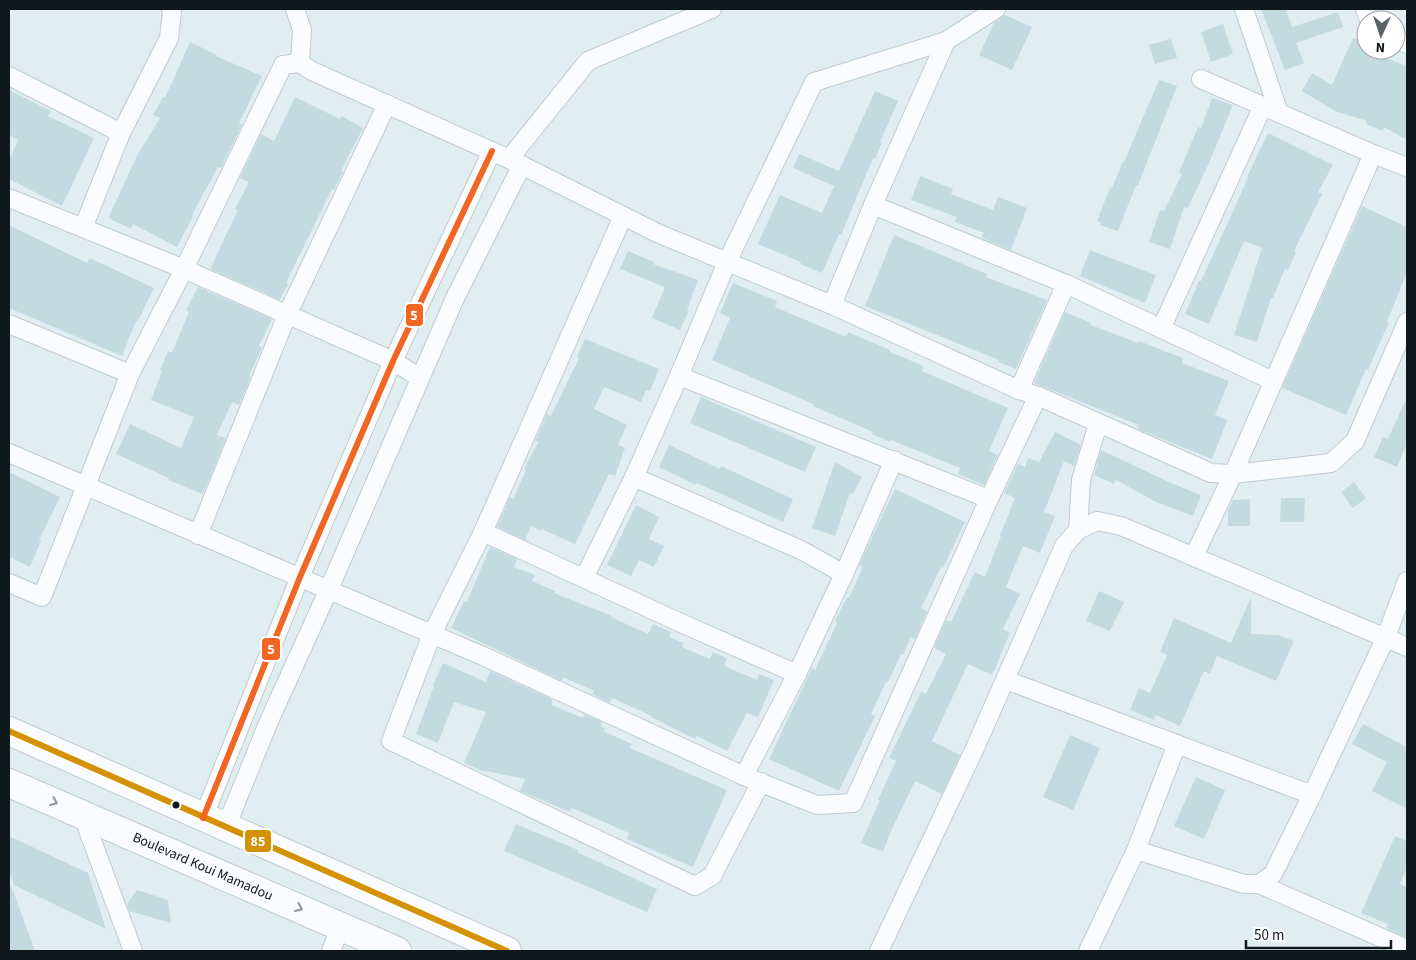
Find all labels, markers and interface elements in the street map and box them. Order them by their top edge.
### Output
north arrow [1356,10,1406,60]
text: N [1375,37,1386,57]
line badge: 5 [405,303,424,327]
text: 5 [410,306,418,326]
line badge: 5 [261,637,281,661]
text: 5 [267,640,275,660]
one-way arrow [49,797,57,807]
unlabelled marker [171,800,181,810]
street label: Boulevard Koui Mamadou [129,828,276,906]
line badge: 85 [244,829,272,853]
text: 85 [251,832,265,852]
one-way arrow [294,902,303,913]
scale bar [1246,918,1391,950]
text: 50 m [1254,925,1284,946]

